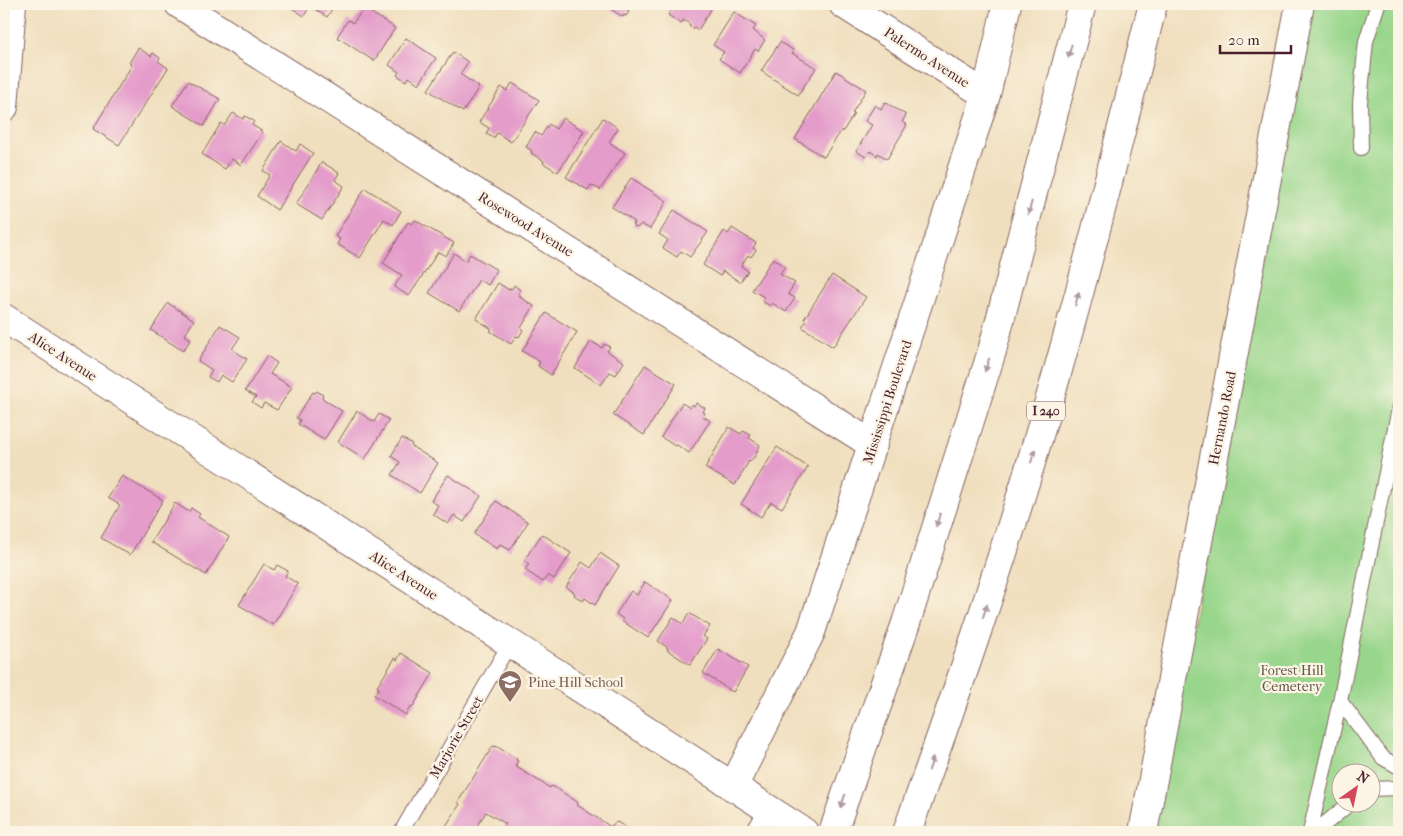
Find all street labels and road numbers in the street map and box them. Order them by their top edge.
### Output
street label: Palermo Avenue [881,24,973,91]
street label: Rosewood Avenue [475,188,577,261]
street label: Alice Avenue [24,327,100,385]
street label: Mississippi Boulevard [859,338,916,466]
street label: Hernando Road [1205,369,1240,467]
road number: I 240 [1027,402,1065,421]
street label: Alice Avenue [365,546,441,604]
street label: Marjorie Street [426,693,487,782]

